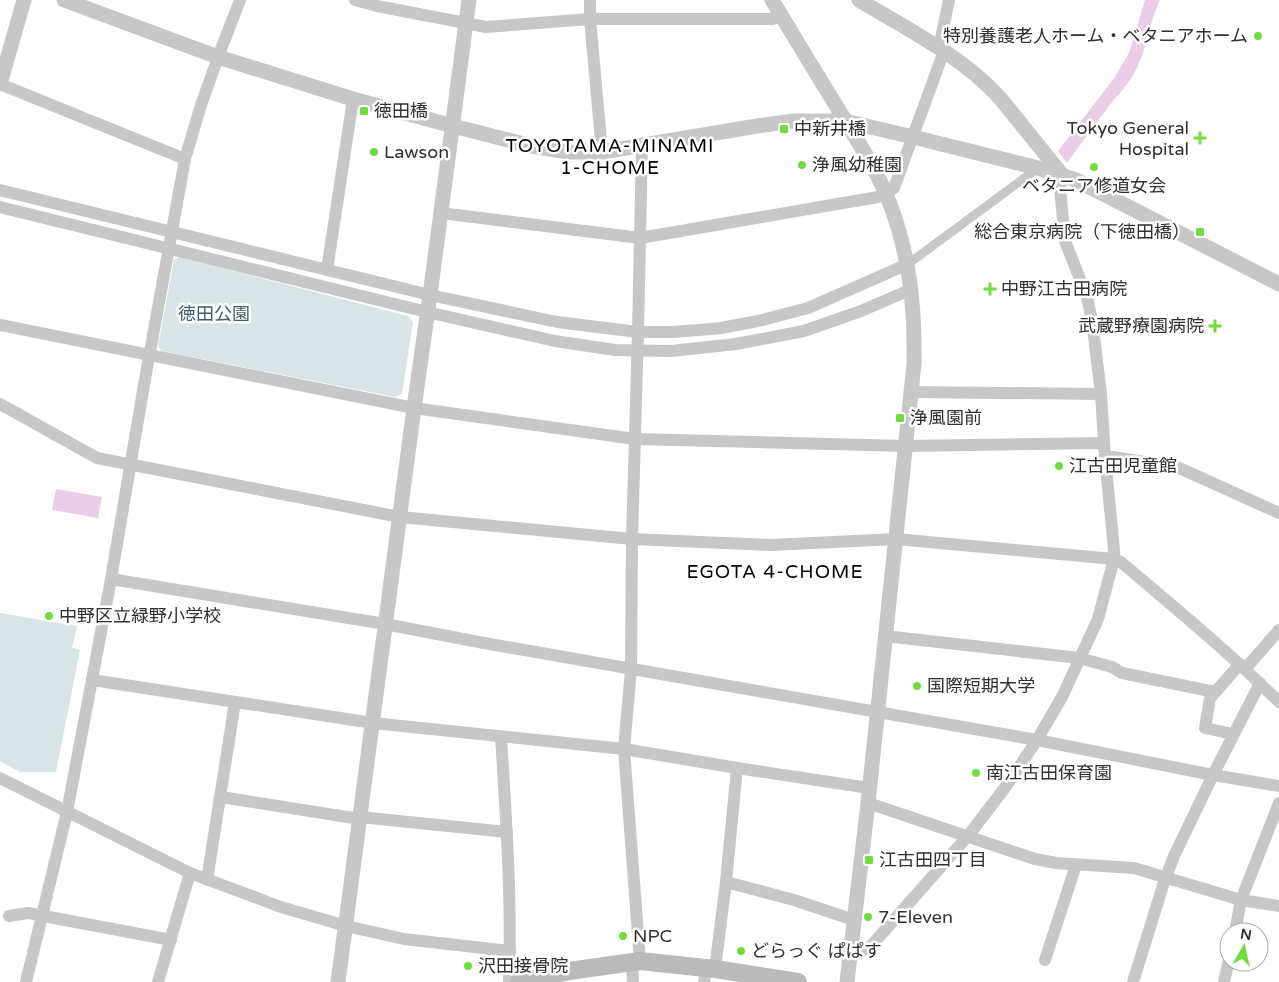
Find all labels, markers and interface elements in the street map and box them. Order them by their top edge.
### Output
place label: 特別養護老人ホーム・ベタニアホーム [943,25,1248,47]
marker: 特別養護老人ホーム・ベタニアホーム [1252,30,1264,42]
place label: 徳田橋 [374,100,428,122]
marker: 徳田橋 [358,105,370,117]
place label: Tokyo General Hospital [1067,117,1189,160]
place label: 中新井橋 [794,118,866,140]
marker: 中新井橋 [778,123,790,135]
marker: Tokyo General Hospital [1193,131,1207,145]
district label: TOYOTAMA-MINAMI 1-CHOME [506,135,714,179]
place label: Lawson [384,141,449,163]
marker: Lawson [368,146,380,158]
place label: 浄風幼稚園 [812,154,902,176]
marker: 浄風幼稚園 [796,159,808,171]
marker: ベタニア修道女会 [1088,161,1100,173]
place label: ベタニア修道女会 [1022,175,1166,197]
place label: 総合東京病院（下徳田橋） [974,221,1190,243]
marker: 総合東京病院（下徳田橋） [1194,226,1206,238]
place label: 中野江古田病院 [1001,278,1127,300]
marker: 中野江古田病院 [983,282,997,296]
park label: 徳田公園 [178,303,250,325]
place label: 武蔵野療園病院 [1078,315,1204,337]
marker: 武蔵野療園病院 [1208,319,1222,333]
place label: 浄風園前 [910,407,982,429]
marker: 浄風園前 [894,412,906,424]
place label: 江古田児童館 [1069,455,1177,477]
marker: 江古田児童館 [1053,460,1065,472]
district label: EGOTA 4-CHOME [686,561,864,583]
place label: 中野区立緑野小学校 [59,605,221,627]
marker: 中野区立緑野小学校 [43,610,55,622]
place label: 国際短期大学 [927,675,1035,697]
marker: 国際短期大学 [911,680,923,692]
place label: 南江古田保育園 [986,762,1112,784]
marker: 南江古田保育園 [970,767,982,779]
place label: 江古田四丁目 [879,849,987,871]
marker: 江古田四丁目 [863,854,875,866]
place label: 7-Eleven [878,906,953,928]
marker: 7-Eleven [862,911,874,923]
north arrow [1219,922,1269,972]
place label: NPC [633,925,672,947]
text: N [1239,925,1253,944]
marker: NPC [617,930,629,942]
place label: どらっぐ ぱぱす [751,940,882,962]
marker: どらっぐ ぱぱす [735,945,747,957]
place label: 沢田接骨院 [478,955,568,977]
marker: 沢田接骨院 [462,960,474,972]

